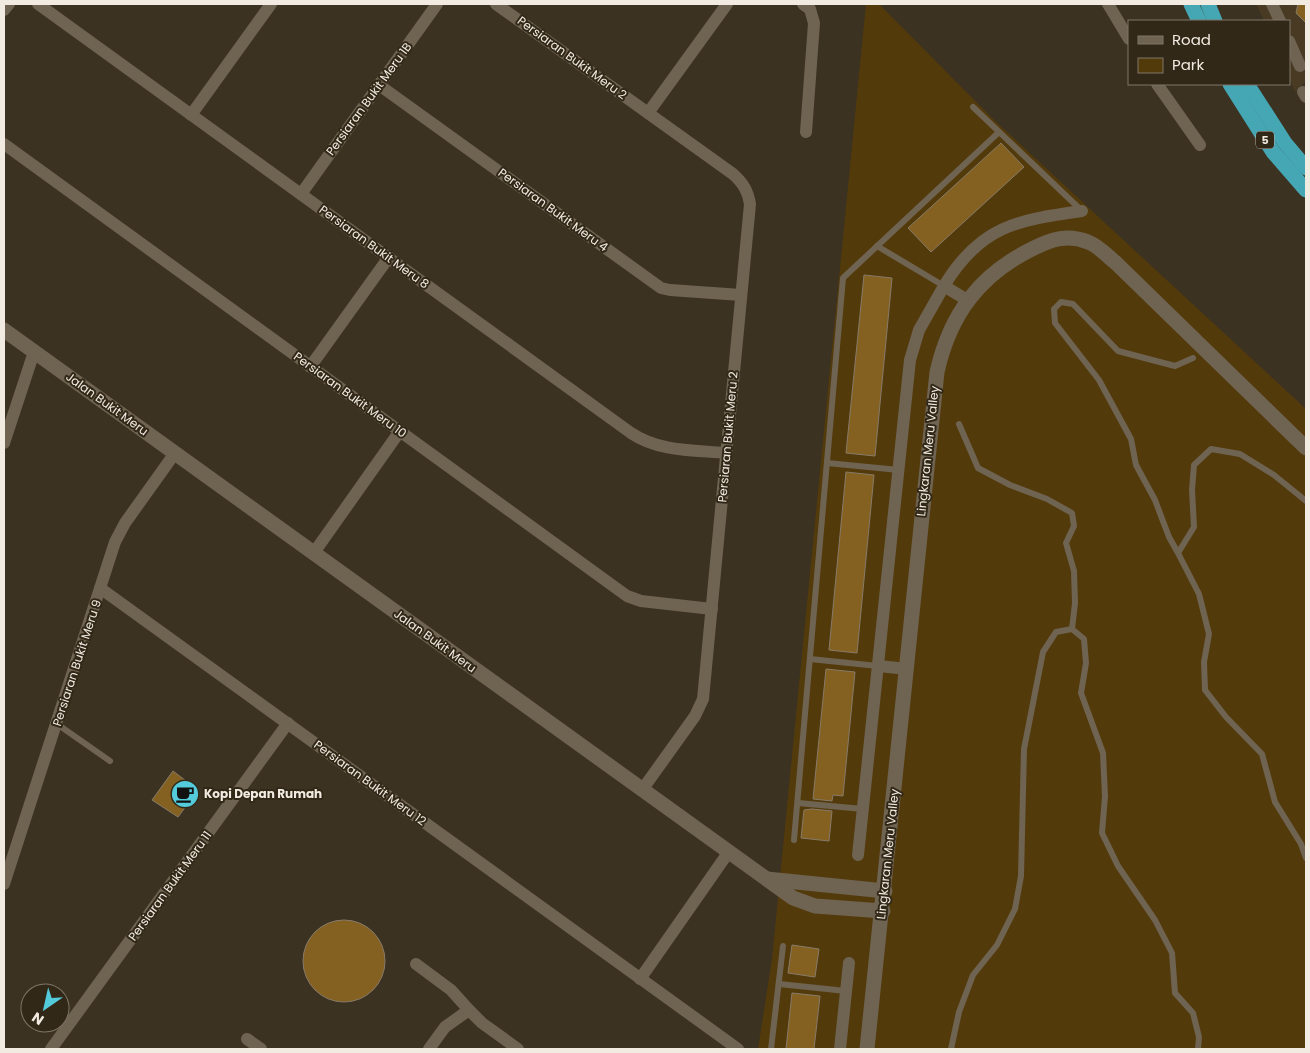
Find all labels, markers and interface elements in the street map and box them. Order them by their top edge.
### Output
street label: Persiaran Bukit Meru 2 [514,12,631,103]
legend [1128,20,1290,85]
text: Road [1172,29,1211,50]
street label: Persiaran Bukit Meru 1B [322,39,415,159]
text: Park [1172,54,1204,75]
road number: 5 [1256,132,1274,148]
street label: Persiaran Bukit Meru 4 [495,164,612,256]
street label: Persiaran Bukit Meru 8 [316,201,433,292]
street label: Persiaran Bukit Meru 10 [290,348,410,441]
street label: Jalan Bukit Meru [63,368,152,439]
street label: Persiaran Bukit Meru 2 [713,371,742,503]
street label: Lingkaran Meru Valley [912,385,943,517]
street label: Persiaran Bukit Meru 9 [48,597,105,728]
street label: Jalan Bukit Meru [391,605,480,676]
street label: Persiaran Bukit Meru 12 [311,736,430,829]
cafe icon: Kopi Depan Rumah [170,779,200,809]
place label: Kopi Depan Rumah [204,785,322,802]
street label: Lingkaran Meru Valley [872,788,903,920]
street label: Persiaran Bukit Meru 11 [124,827,215,944]
north arrow [20,983,70,1033]
text: N [28,1008,48,1030]

